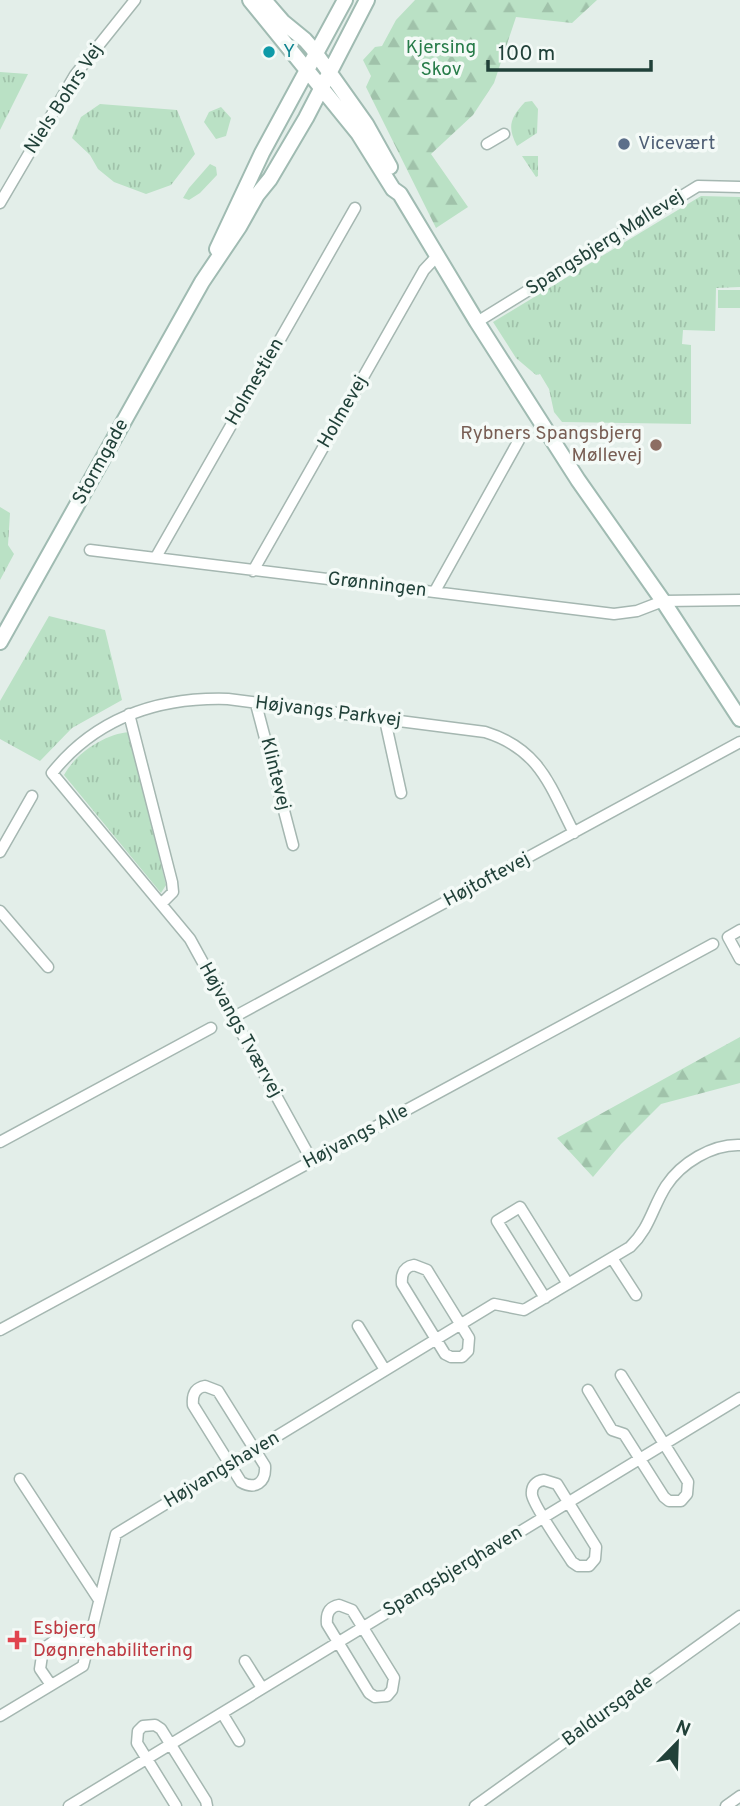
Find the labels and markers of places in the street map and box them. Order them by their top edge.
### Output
place label: Y [283,40,295,64]
marker: Y [261,44,277,60]
place label: Vicevært [638,132,715,156]
marker: Vicevært [616,136,632,152]
place label: Rybners Spangsbjerg Møllevej [460,422,642,468]
marker: Rybners Spangsbjerg Møllevej [648,437,664,453]
place label: Esbjerg Døgnrehabilitering [33,1617,193,1663]
marker: Esbjerg Døgnrehabilitering [7,1630,27,1650]

